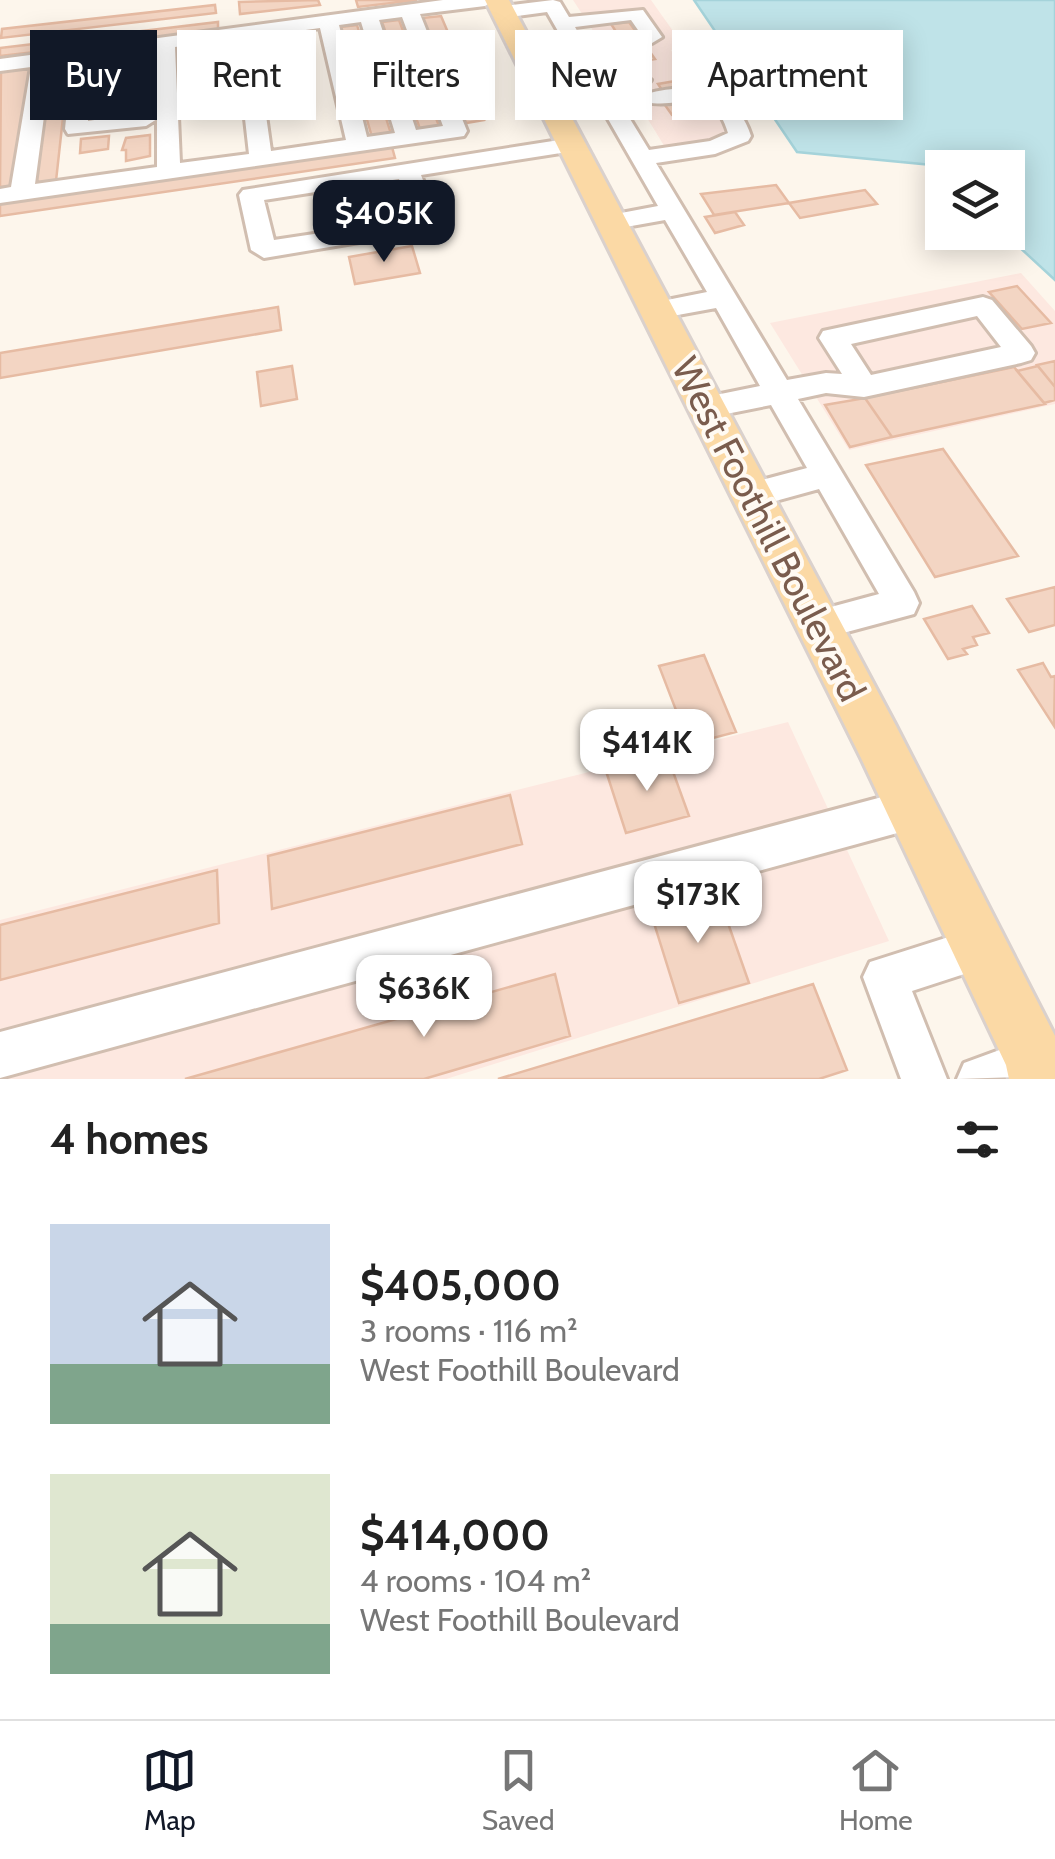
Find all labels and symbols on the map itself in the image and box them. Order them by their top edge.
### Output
pin: $405K [314,180,454,265]
street label: West Foothill Boulevard [662,349,876,709]
pin: $414K [577,709,717,794]
pin: $173K [628,861,768,946]
pin: $636K [354,955,494,1040]

